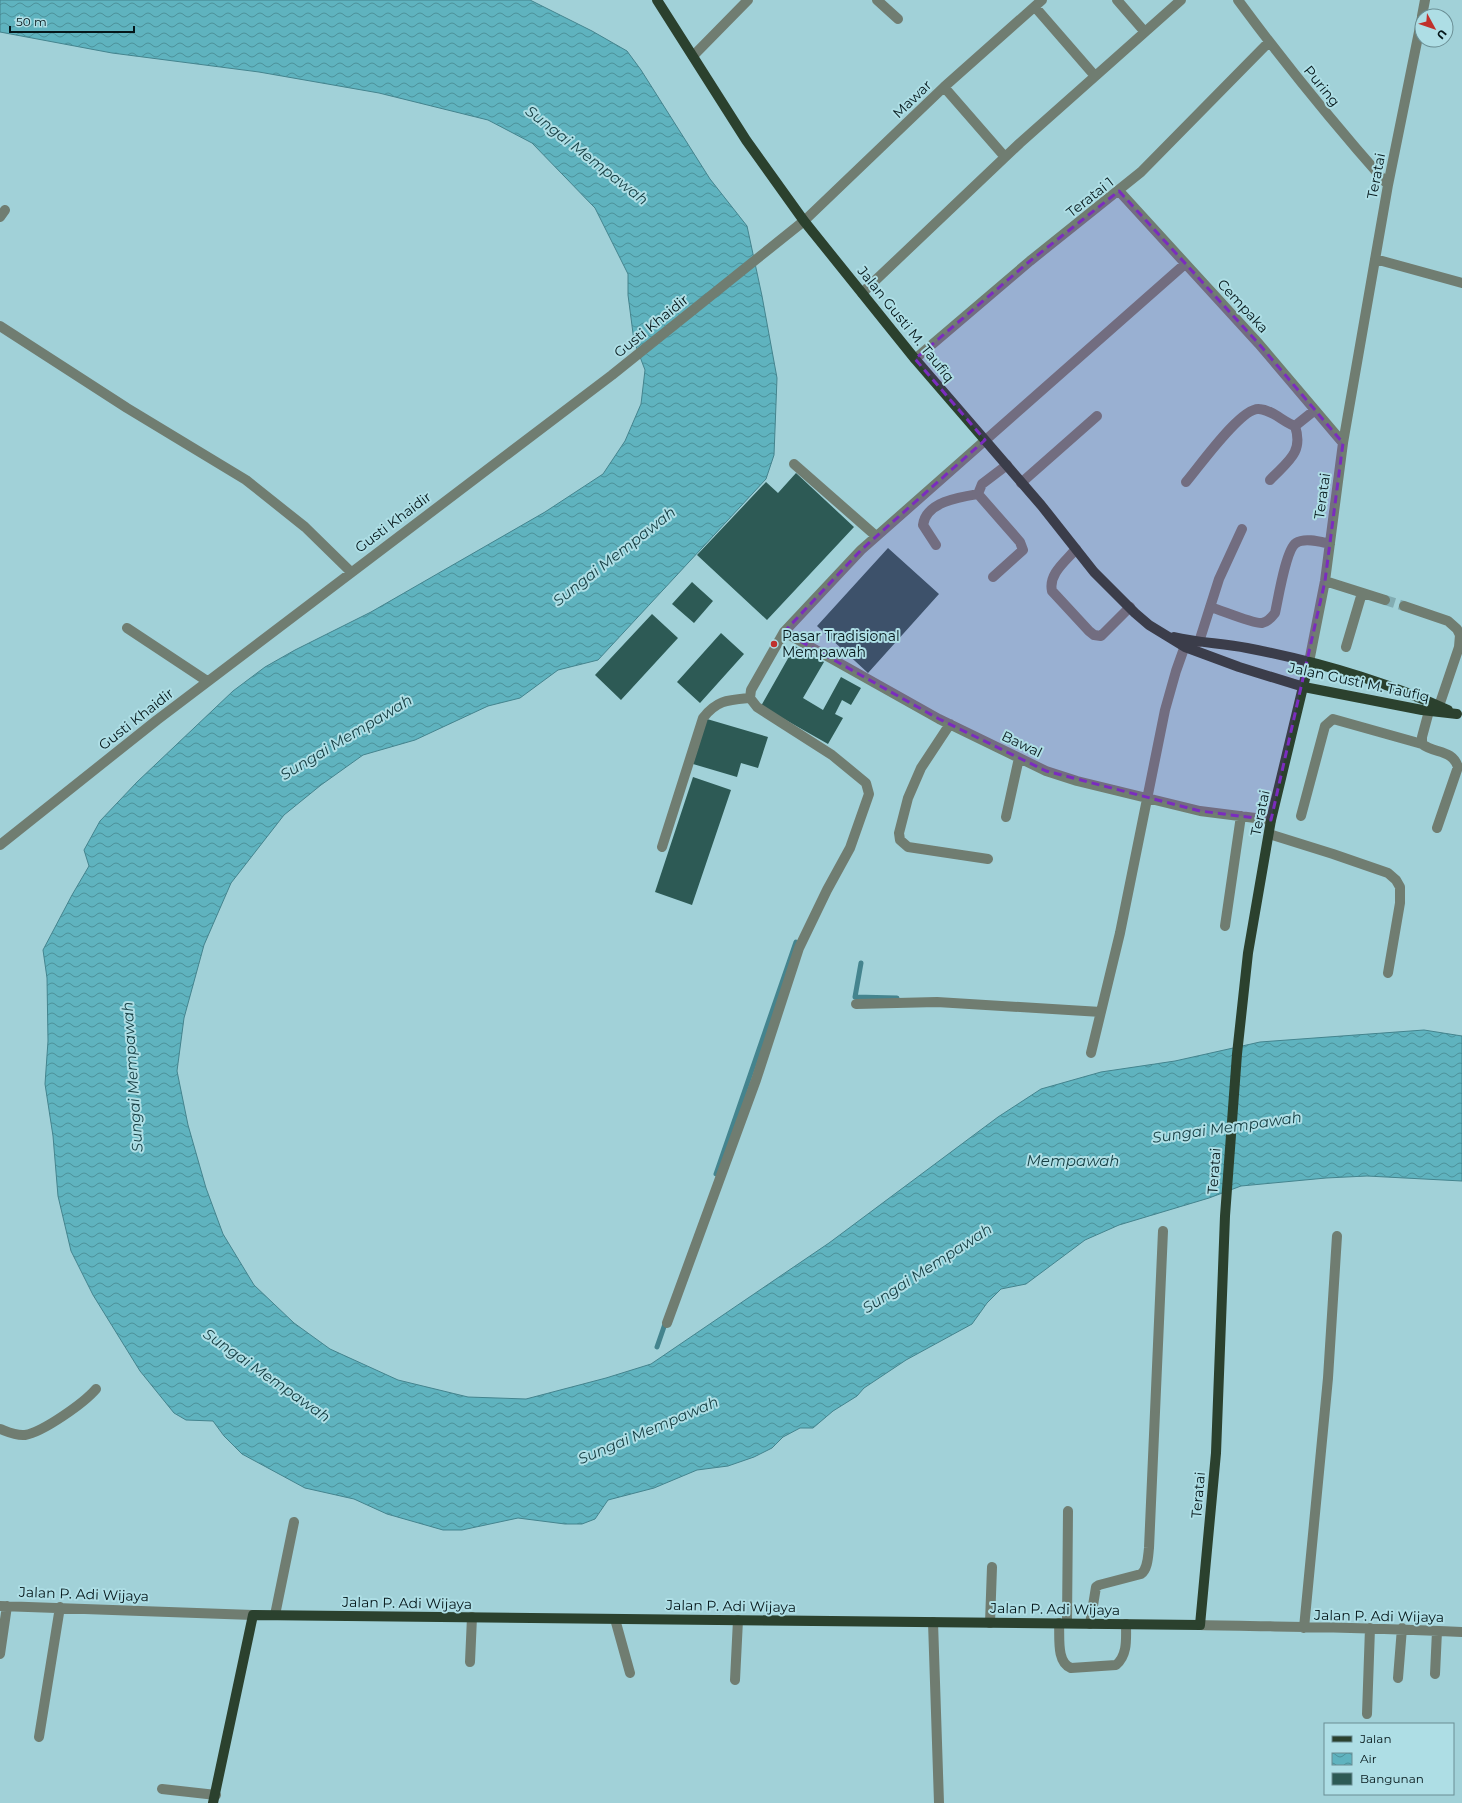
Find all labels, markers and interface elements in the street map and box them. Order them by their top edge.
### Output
scale bar [10,8,134,34]
north arrow [1414,8,1454,48]
text: 50 m [16,14,47,29]
text: U [1434,27,1450,42]
street label: Puring [1300,62,1344,110]
street label: Mawar [889,76,936,122]
water label: Sungai Mempawah [522,101,652,209]
street label: Teratai [1363,151,1389,201]
street label: Teratai 1 [1063,173,1117,221]
street label: Jalan Gusti M. Taufiq [853,262,958,386]
street label: Cempaka [1214,275,1272,337]
street label: Gusti Khaidir [610,290,692,361]
street label: Teratai [1310,472,1334,520]
street label: Gusti Khaidir [351,487,435,556]
water label: Sungai Mempawah [549,502,679,610]
place label: Pasar Tradisional Mempawah [782,627,900,661]
marker: Pasar Tradisional Mempawah [769,639,779,649]
street label: Jalan Gusti M. Taufiq [1286,658,1431,706]
street label: Gusti Khaidir [95,684,177,754]
water label: Sungai Mempawah [276,690,416,784]
street label: Bawal [999,727,1045,761]
street label: Teratai [1246,788,1274,838]
water label: Sungai Mempawah [117,1001,147,1153]
water label: Sungai Mempawah [1151,1107,1303,1147]
street label: Teratai [1203,1147,1225,1195]
water label: Mempawah [1027,1151,1119,1170]
water label: Sungai Mempawah [859,1219,995,1317]
water label: Sungai Mempawah [200,1324,334,1426]
water label: Sungai Mempawah [575,1392,721,1468]
street label: Teratai [1187,1471,1209,1519]
street label: Jalan P. Adi Wijaya [18,1583,149,1605]
street label: Jalan P. Adi Wijaya [341,1593,472,1613]
street label: Jalan P. Adi Wijaya [665,1596,796,1616]
street label: Jalan P. Adi Wijaya [989,1599,1120,1619]
street label: Jalan P. Adi Wijaya [1313,1606,1444,1626]
legend [1324,1723,1454,1795]
text: Jalan [1359,1731,1392,1746]
text: Air [1360,1751,1377,1766]
text: Bangunan [1360,1771,1424,1786]

